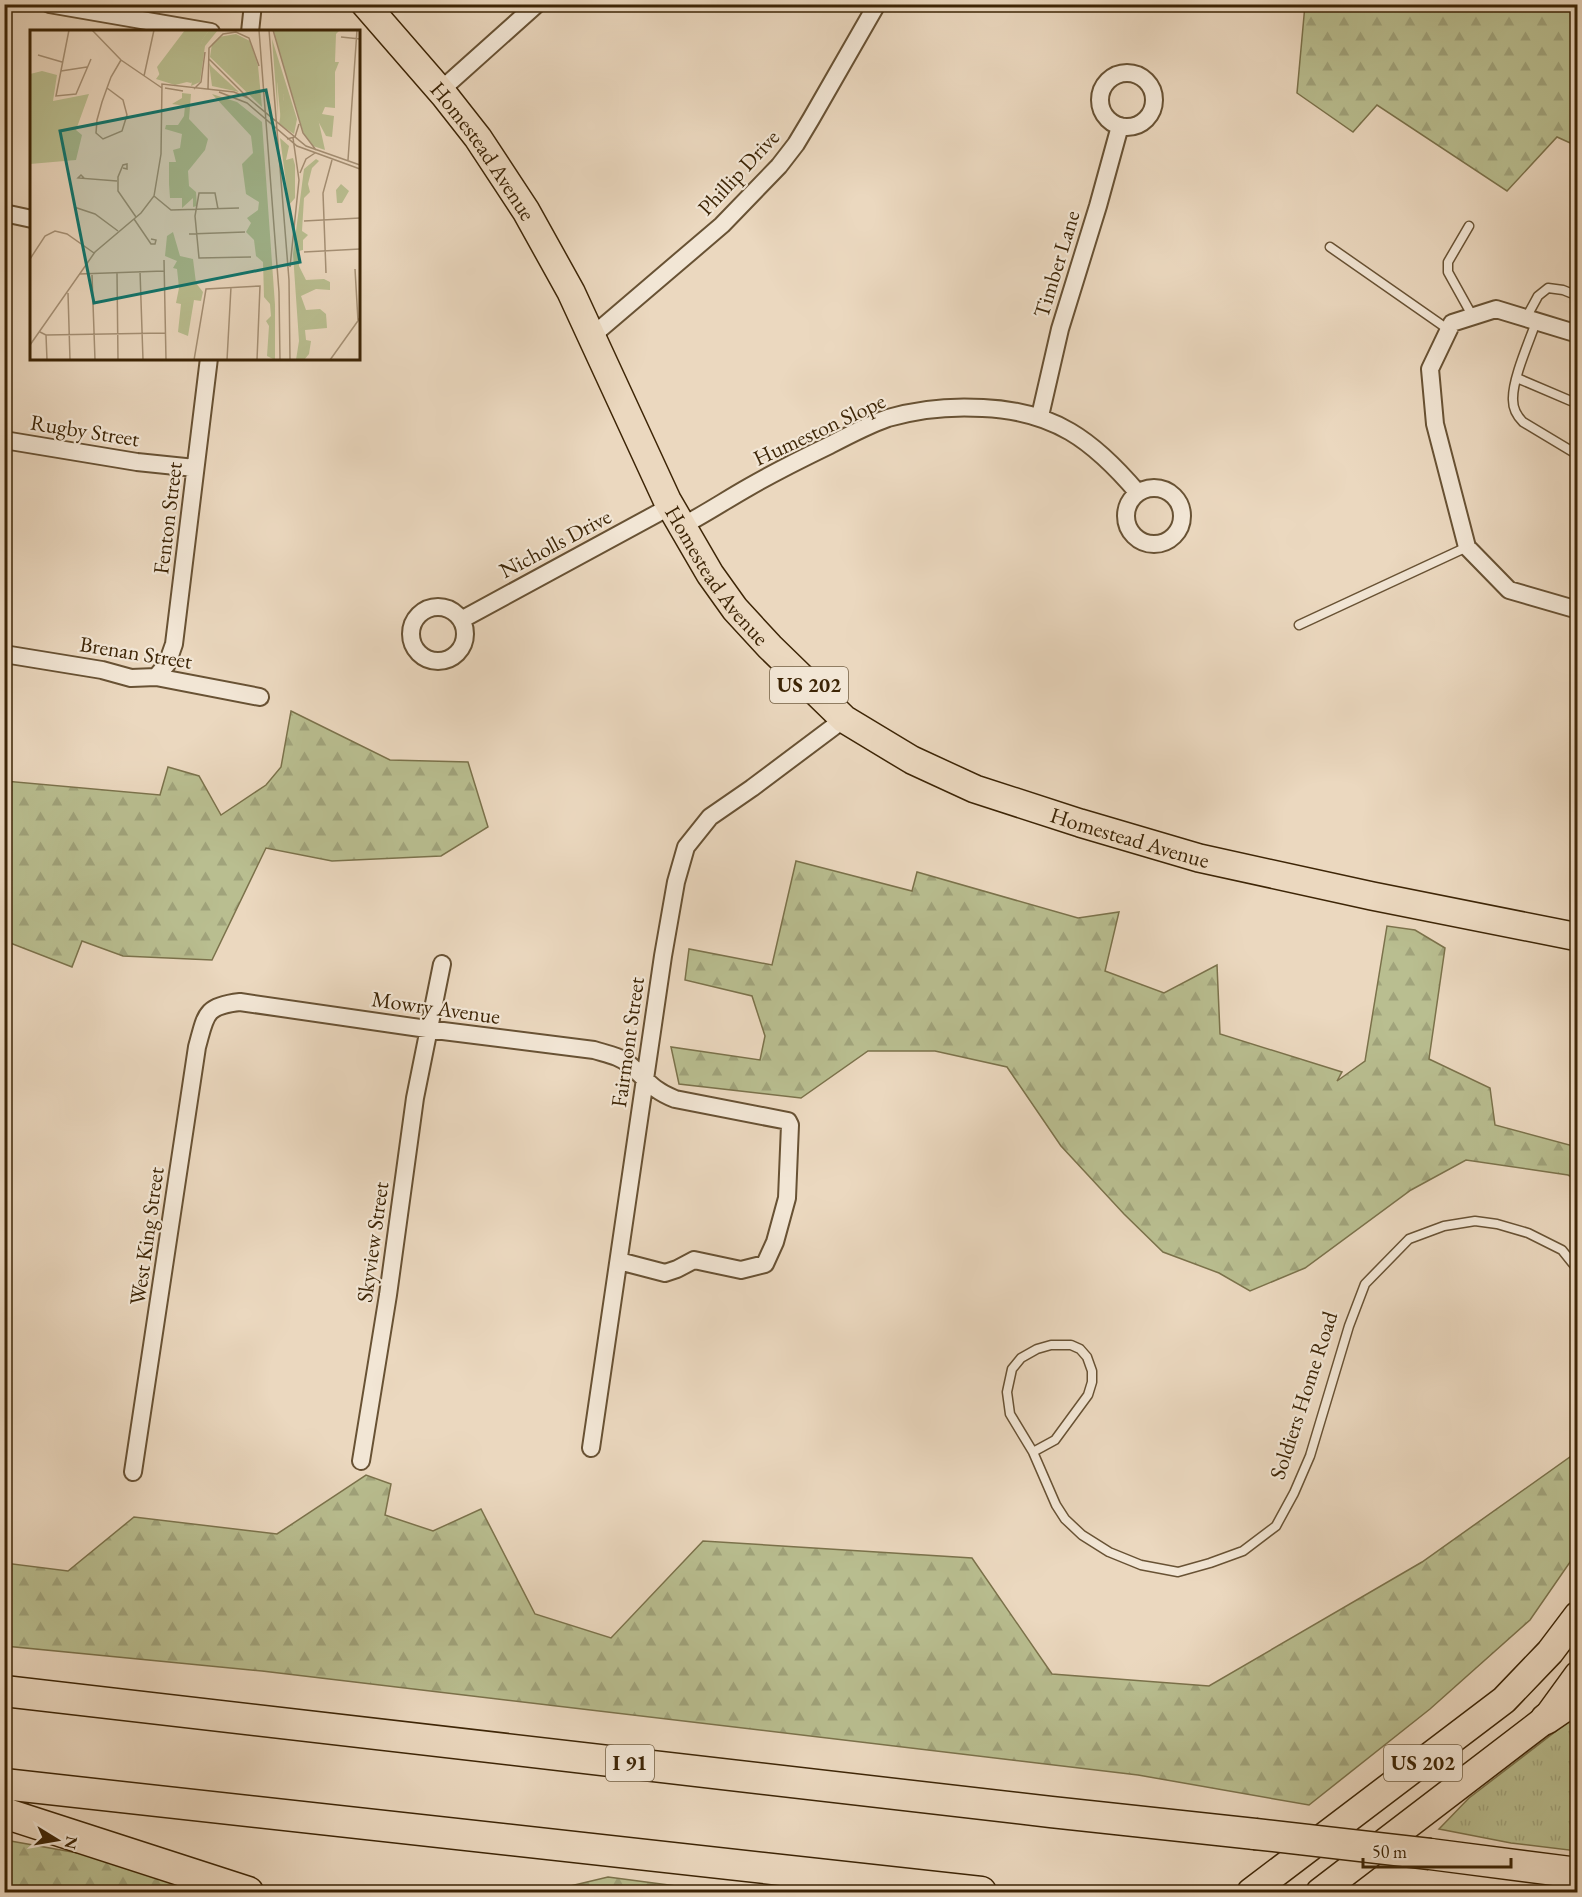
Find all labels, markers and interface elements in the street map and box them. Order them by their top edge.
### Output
inset map [30,30,360,360]
street label: Homestead Avenue [424,75,543,226]
street label: Phillip Drive [691,123,786,222]
street label: Timber Lane [1026,207,1087,321]
street label: Humeston Slope [749,386,890,473]
street label: Rugby Street [28,408,142,453]
street label: Fenton Street [146,460,189,576]
street label: Homestead Avenue [658,500,776,652]
street label: Nicholls Drive [494,502,617,585]
street label: Brenan Street [78,629,194,676]
road number: US 202 [770,667,848,703]
street label: Homestead Avenue [1046,800,1212,875]
street label: Fairmont Street [604,975,651,1109]
street label: Mowry Avenue [370,984,502,1031]
street label: West King Street [122,1165,171,1307]
street label: Skyview Street [350,1180,395,1304]
street label: Soldiers Home Road [1263,1307,1345,1483]
road number: I 91 [606,1745,654,1781]
road number: US 202 [1384,1745,1462,1781]
north arrow [27,1810,87,1870]
scale bar [1363,1831,1512,1869]
text: N [60,1834,83,1851]
text: 50 m [1372,1840,1407,1863]

